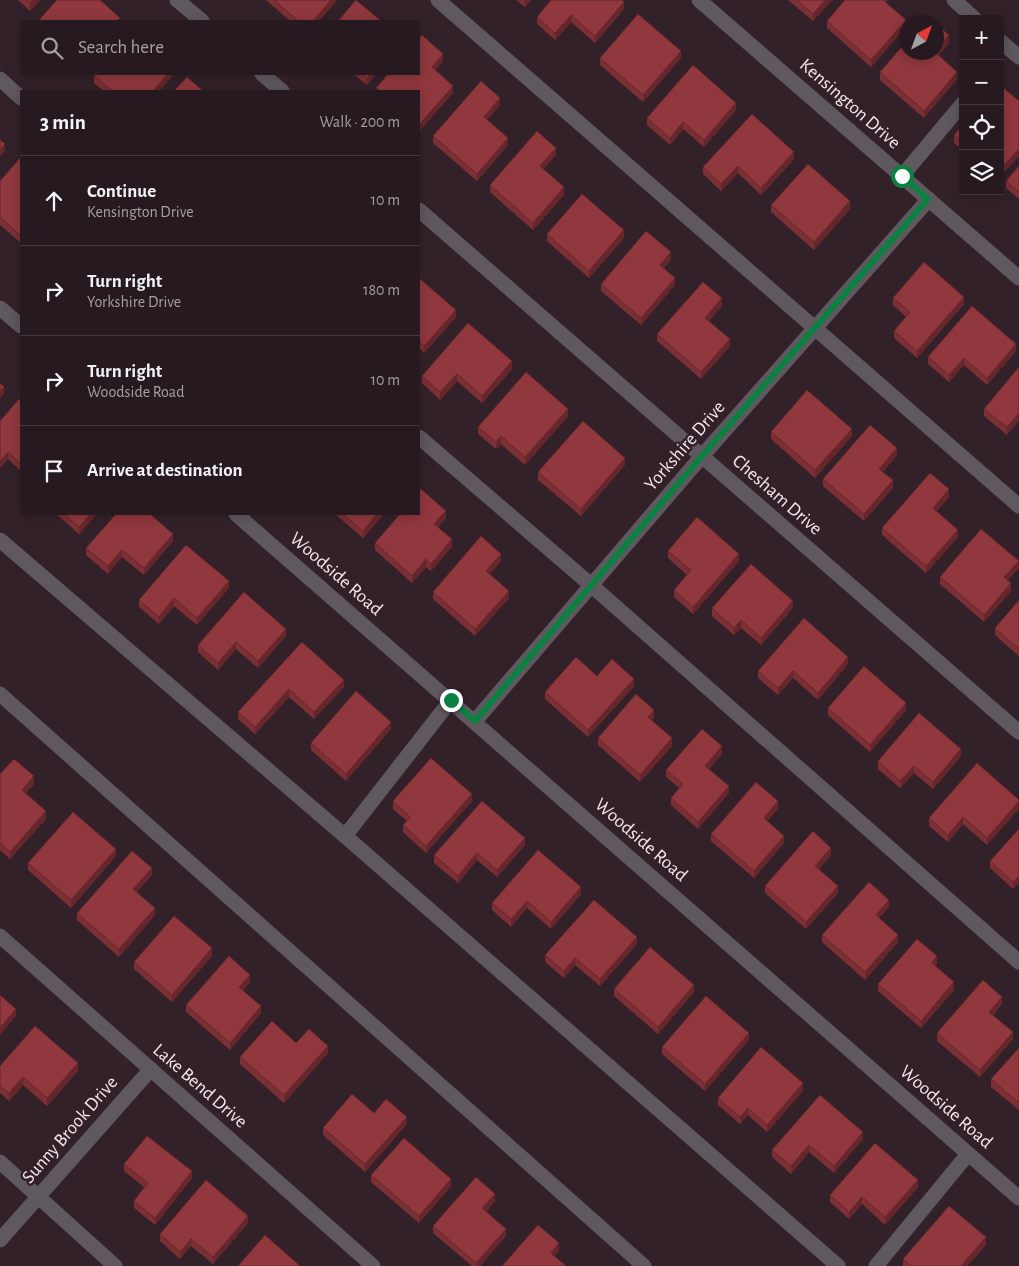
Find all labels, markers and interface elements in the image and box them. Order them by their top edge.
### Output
north arrow [899,15,944,60]
map controls [959,15,1004,195]
button: + [959,15,1004,60]
search box [20,20,420,75]
icon: search [38,34,66,62]
text: Search here [78,38,164,57]
street label: Kensington Drive [796,55,904,153]
button: − [959,60,1004,105]
button: locate [959,105,1004,150]
text: 3 min [40,112,86,133]
text: Walk · 200 m [319,114,400,130]
button: layers [959,150,1004,195]
route start [891,165,914,188]
text: Continue [87,182,156,201]
icon: ahead [40,187,68,215]
text: 10 m [371,192,400,208]
text: Kensington Drive [87,204,194,220]
text: Turn right [87,272,162,291]
icon: right [40,277,68,305]
text: 180 m [363,282,400,298]
text: Yorkshire Drive [87,294,181,310]
text: Turn right [87,362,162,381]
icon: right [40,367,68,395]
text: 10 m [371,372,400,388]
text: Woodside Road [87,384,185,400]
street label: Yorkshire Drive [641,398,729,494]
street label: Chesham Drive [729,451,825,539]
icon: arrive [40,457,68,485]
text: Arrive at destination [87,461,243,480]
street label: Woodside Road [286,529,386,619]
route end [440,689,463,712]
street label: Woodside Road [591,795,691,885]
street label: Lake Bend Drive [149,1040,251,1132]
street label: Woodside Road [896,1062,996,1152]
street label: Sunny Brook Drive [19,1073,121,1187]

